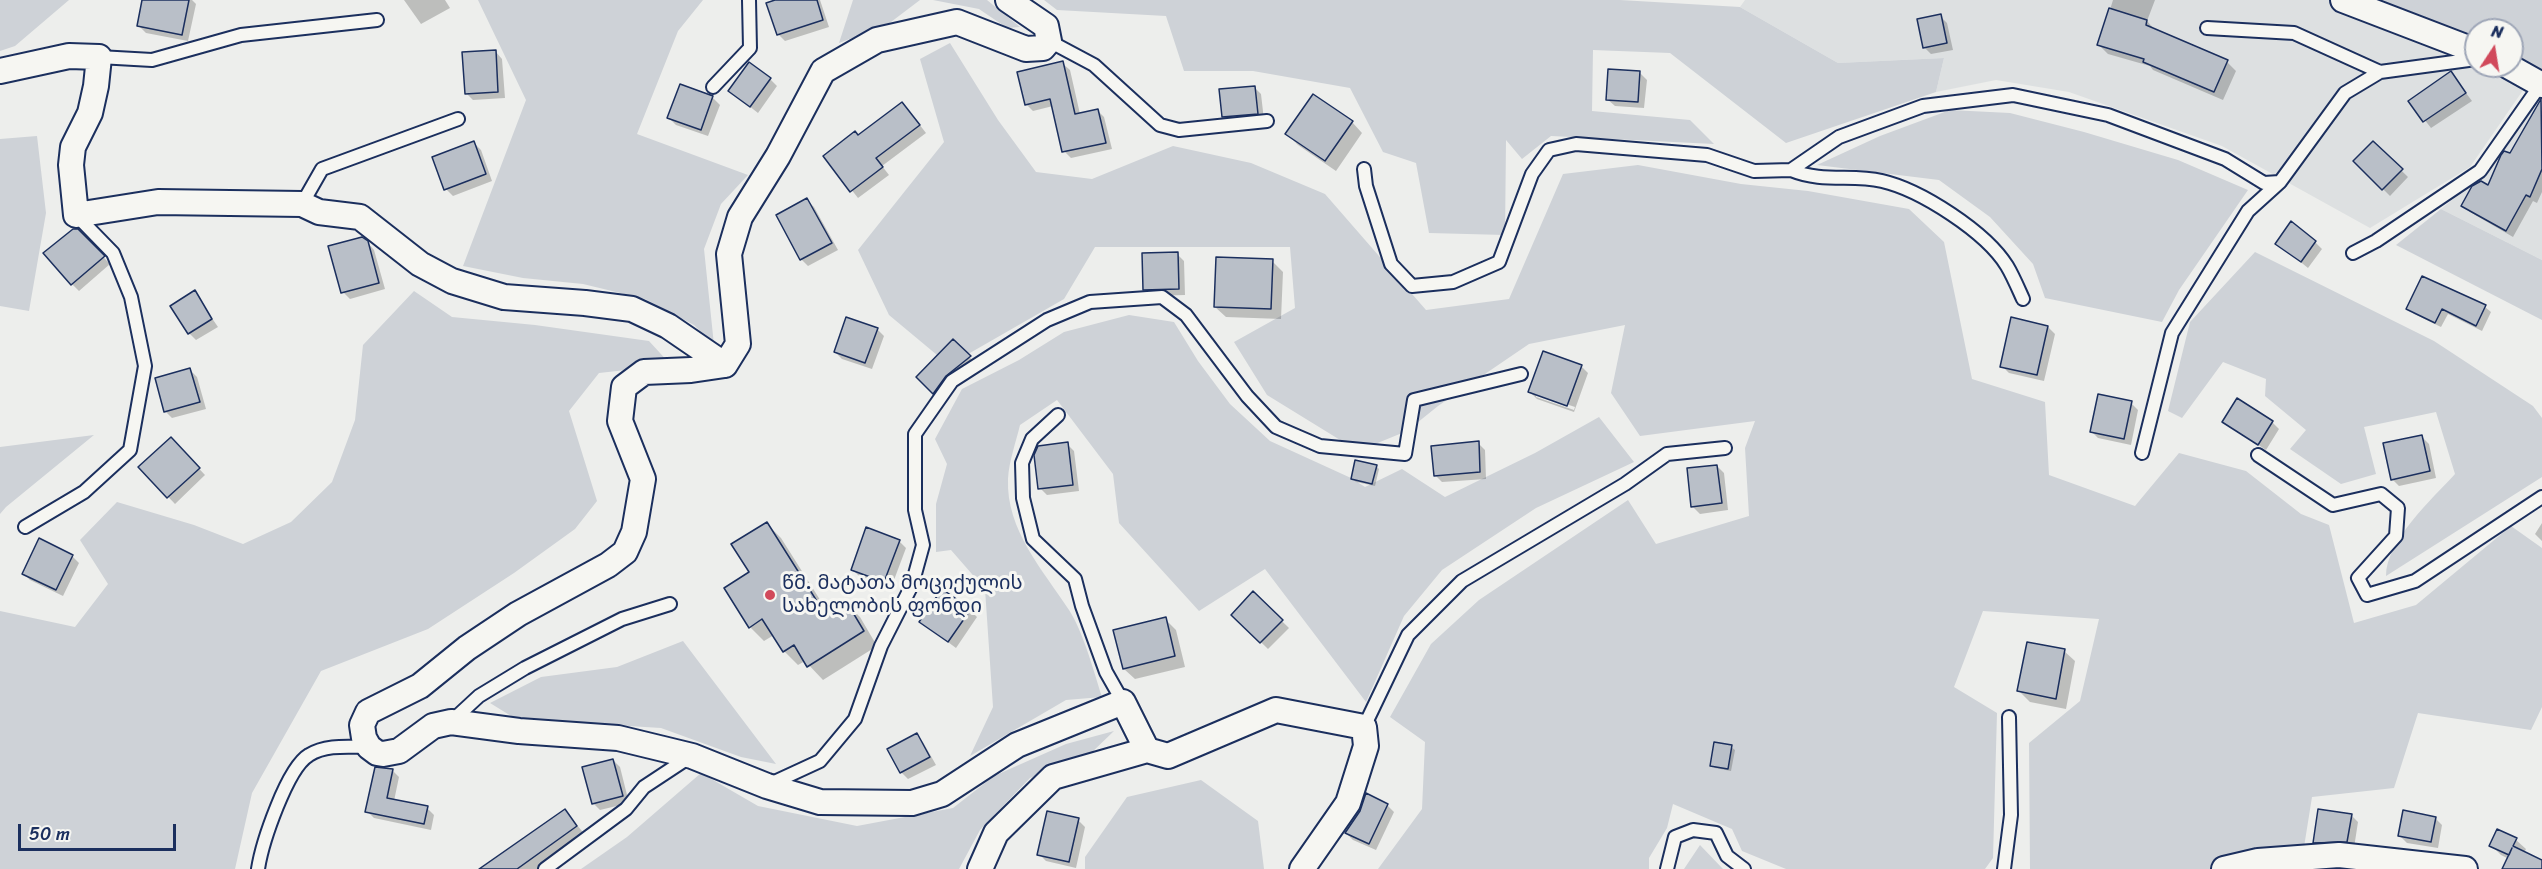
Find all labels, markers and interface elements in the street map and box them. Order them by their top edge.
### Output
text: N [2489,17,2506,47]
north arrow [2464,18,2524,78]
place label: წმ. მატათა მოციქულის სახელობის ფონდი [782,572,1023,619]
marker: წმ. მატათა მოციქულის სახელობის ფონდი [763,588,777,602]
scale bar [21,812,178,850]
text: 50 m [29,818,70,850]

